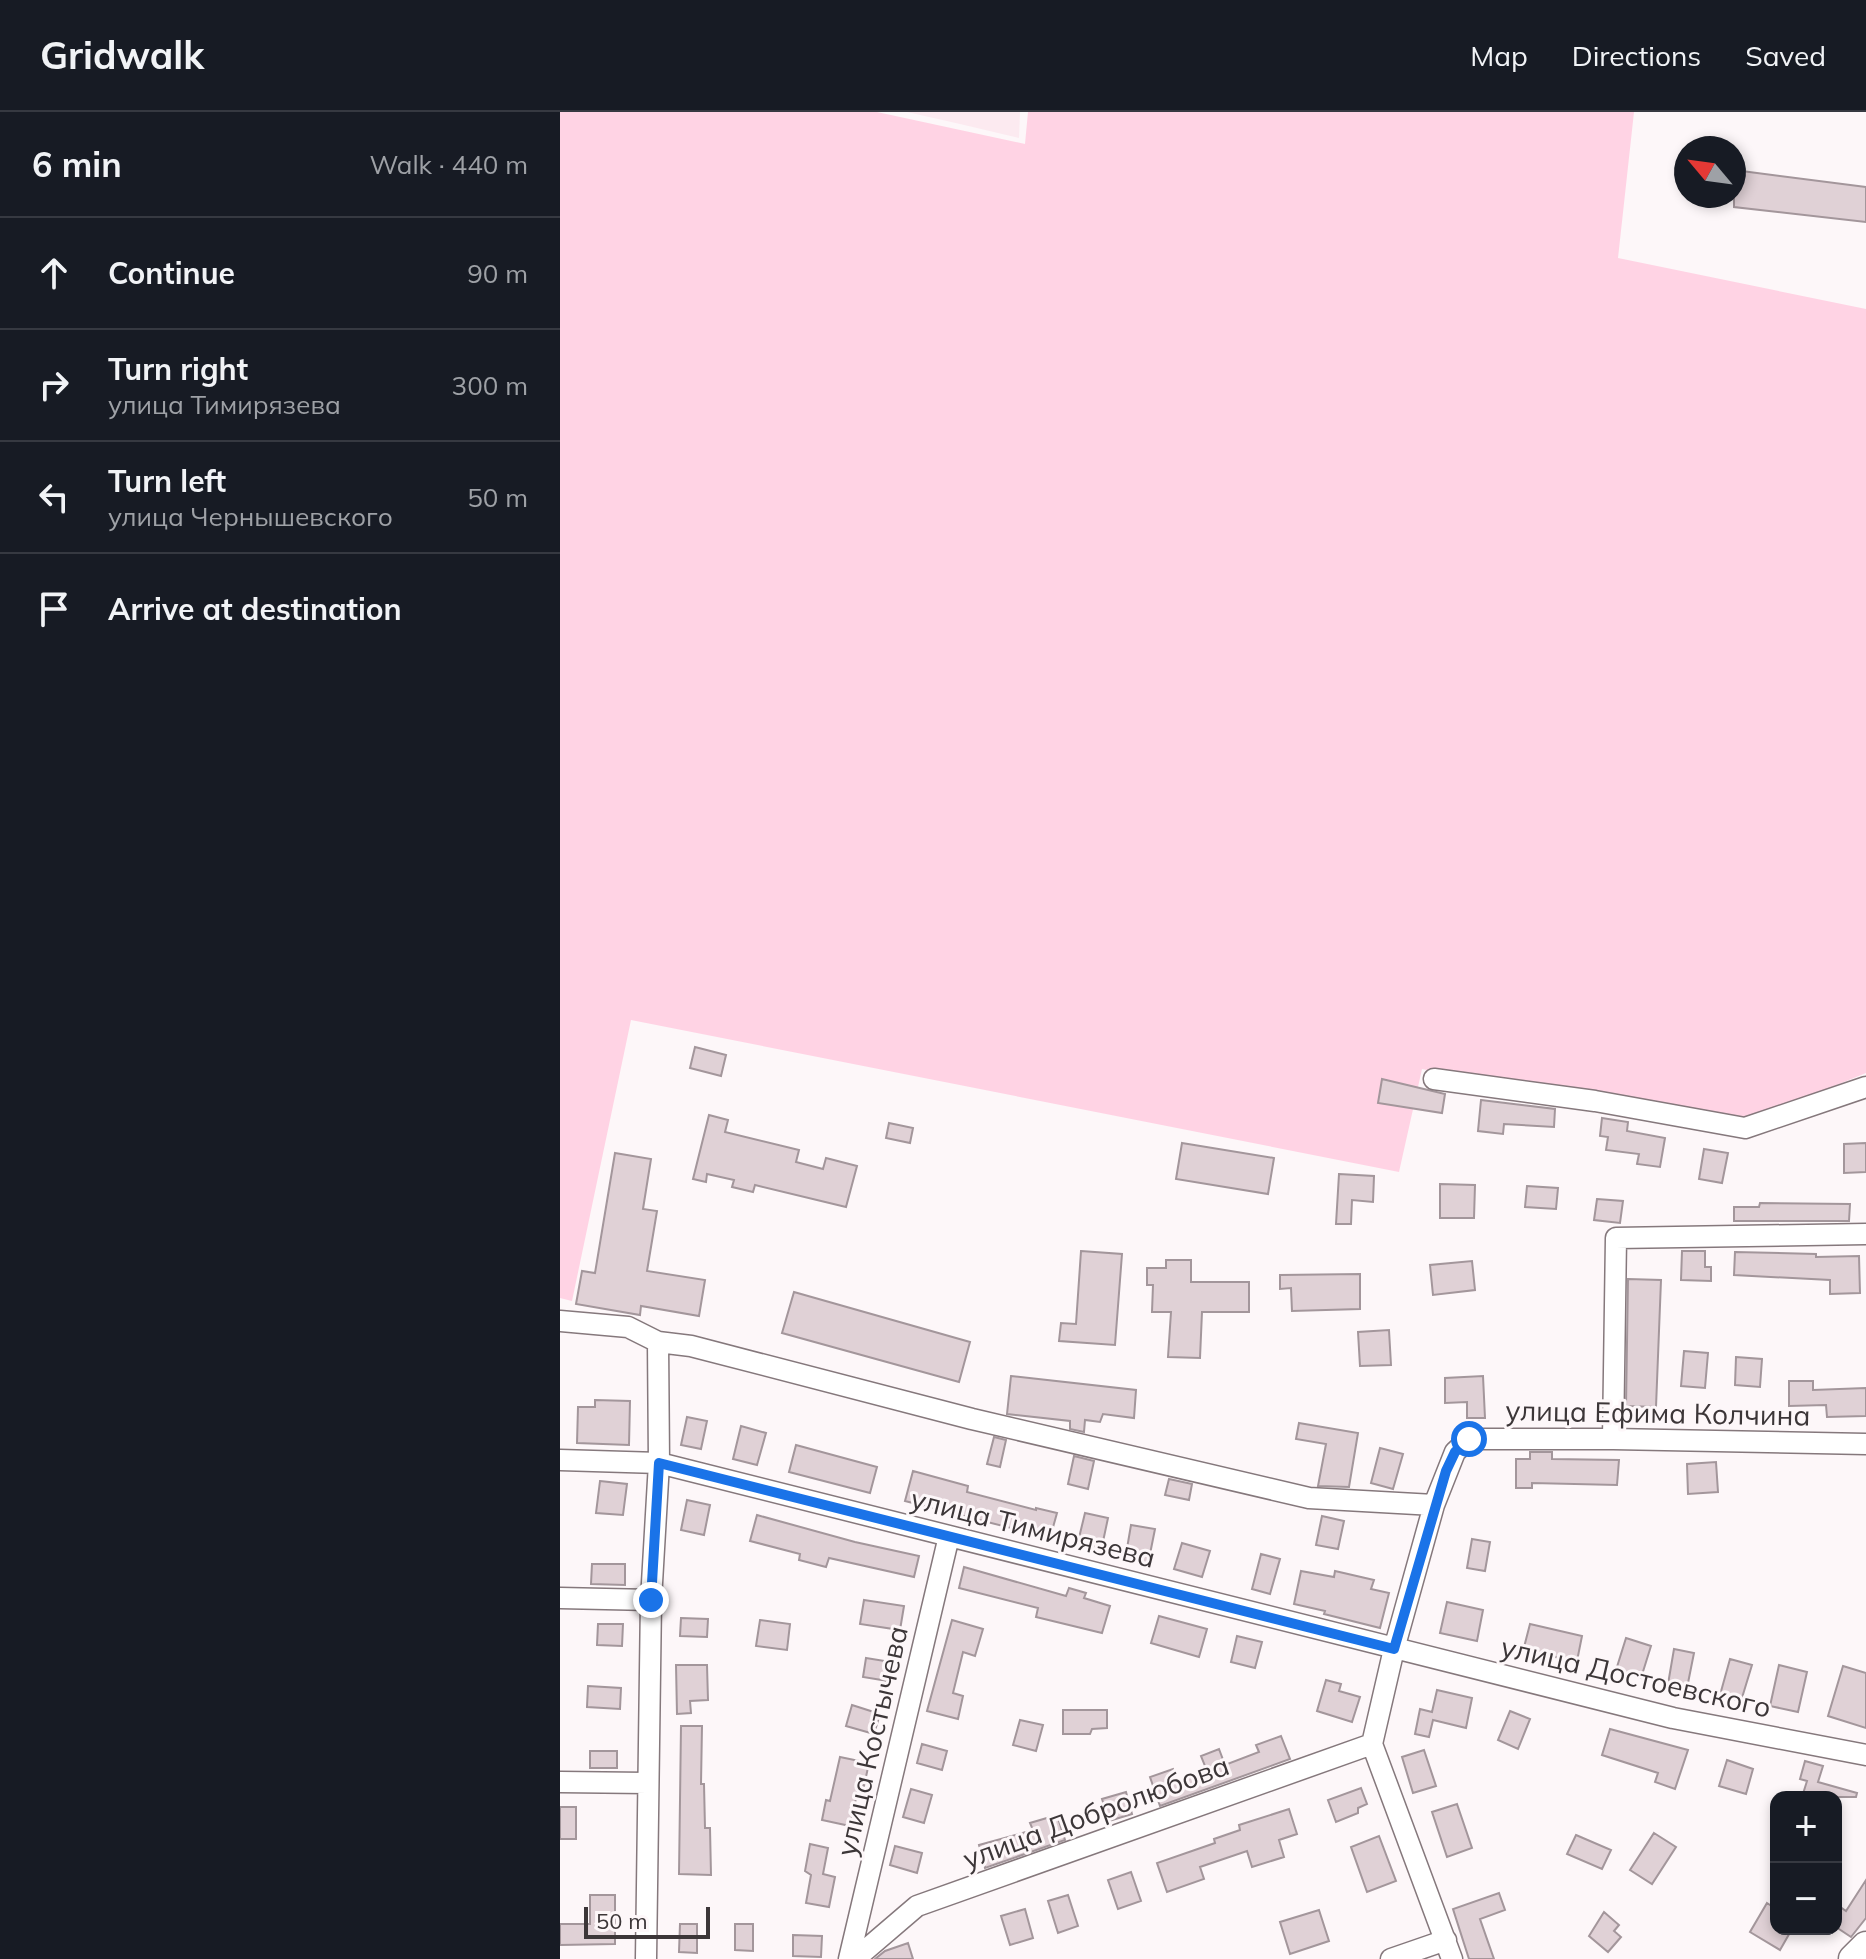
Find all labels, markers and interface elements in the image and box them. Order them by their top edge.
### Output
text: Gridwalk [40,31,204,79]
text: Map [1470,38,1528,73]
text: Directions [1572,38,1701,73]
text: Saved [1745,38,1826,73]
north arrow [1674,136,1746,208]
text: 6 min [32,143,122,186]
text: Walk · 440 m [369,148,528,181]
icon: ahead [32,251,76,295]
text: Continue [108,254,235,292]
text: 90 m [467,257,528,290]
text: Turn right [108,350,248,388]
icon: right [32,363,76,407]
text: 300 m [452,369,528,402]
text: улица Тимирязева [108,388,341,421]
text: Turn left [108,462,226,500]
icon: left [32,475,76,519]
text: 50 m [467,481,528,514]
text: улица Чернышевского [108,500,393,533]
icon: arrive [32,587,76,631]
text: Arrive at destination [108,590,402,628]
street label: улица Ефима Колчина [1505,1392,1811,1433]
route start [1451,1421,1487,1457]
street label: улица Тимирязева [907,1480,1159,1575]
route end [633,1582,669,1618]
street label: улица Костычева [828,1622,915,1859]
street label: улица Достоевского [1498,1628,1775,1725]
street label: улица Добролюбова [958,1747,1234,1876]
map controls [1770,1791,1842,1935]
button: + [1770,1791,1842,1863]
button: − [1770,1863,1842,1935]
scale bar [584,1903,710,1939]
text: 50 m [596,1907,647,1935]

